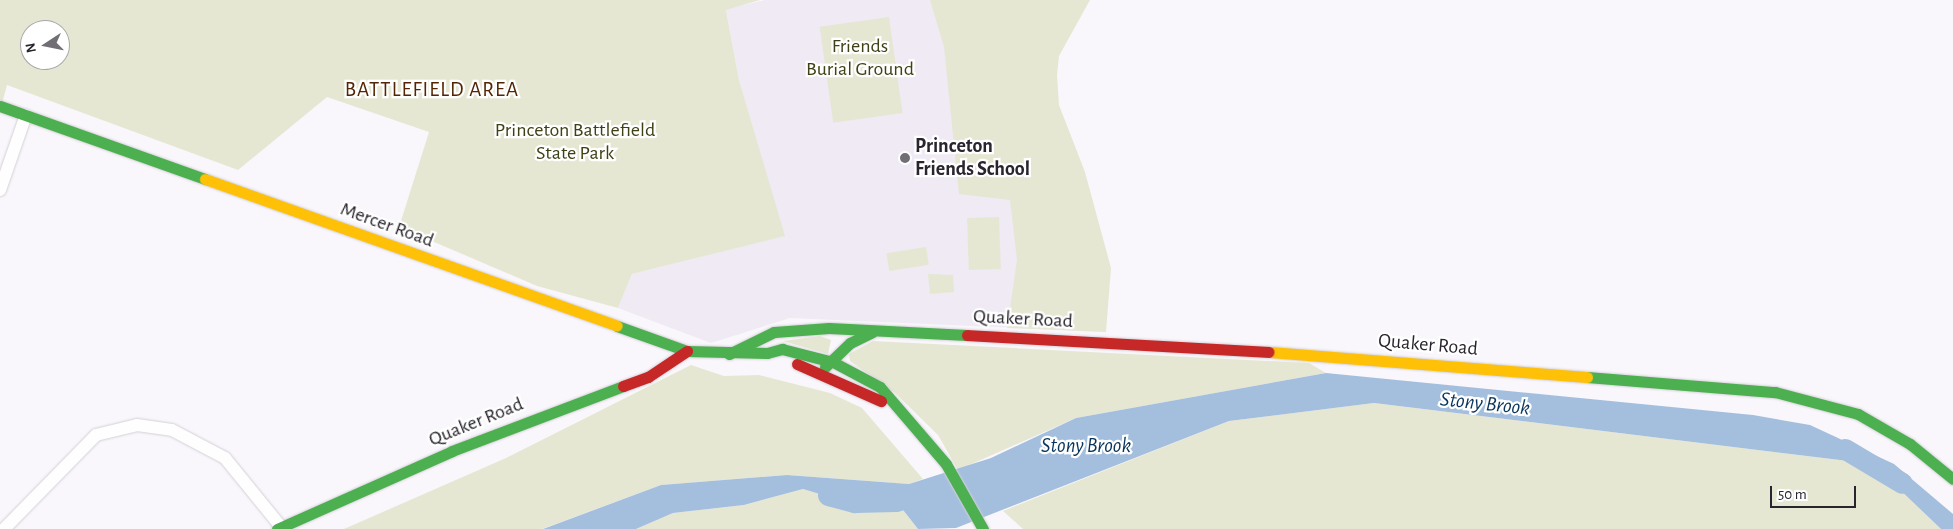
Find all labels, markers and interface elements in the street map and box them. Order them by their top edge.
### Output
north arrow [20,20,70,70]
park label: Friends Burial Ground [806,35,914,82]
text: N [23,42,39,54]
district label: BATTLEFIELD AREA [343,77,521,103]
park label: Princeton Battlefield State Park [495,119,655,166]
place label: Princeton Friends School [915,134,1030,181]
marker: Princeton Friends School [899,152,911,164]
street label: Mercer Road [337,197,437,253]
street label: Quaker Road [973,304,1073,334]
street label: Quaker Road [1377,329,1479,361]
water label: Stony Brook [1439,387,1531,421]
street label: Quaker Road [425,392,527,452]
water label: Stony Brook [1041,433,1131,459]
scale bar [1773,476,1859,508]
text: 50 m [1778,487,1807,502]

